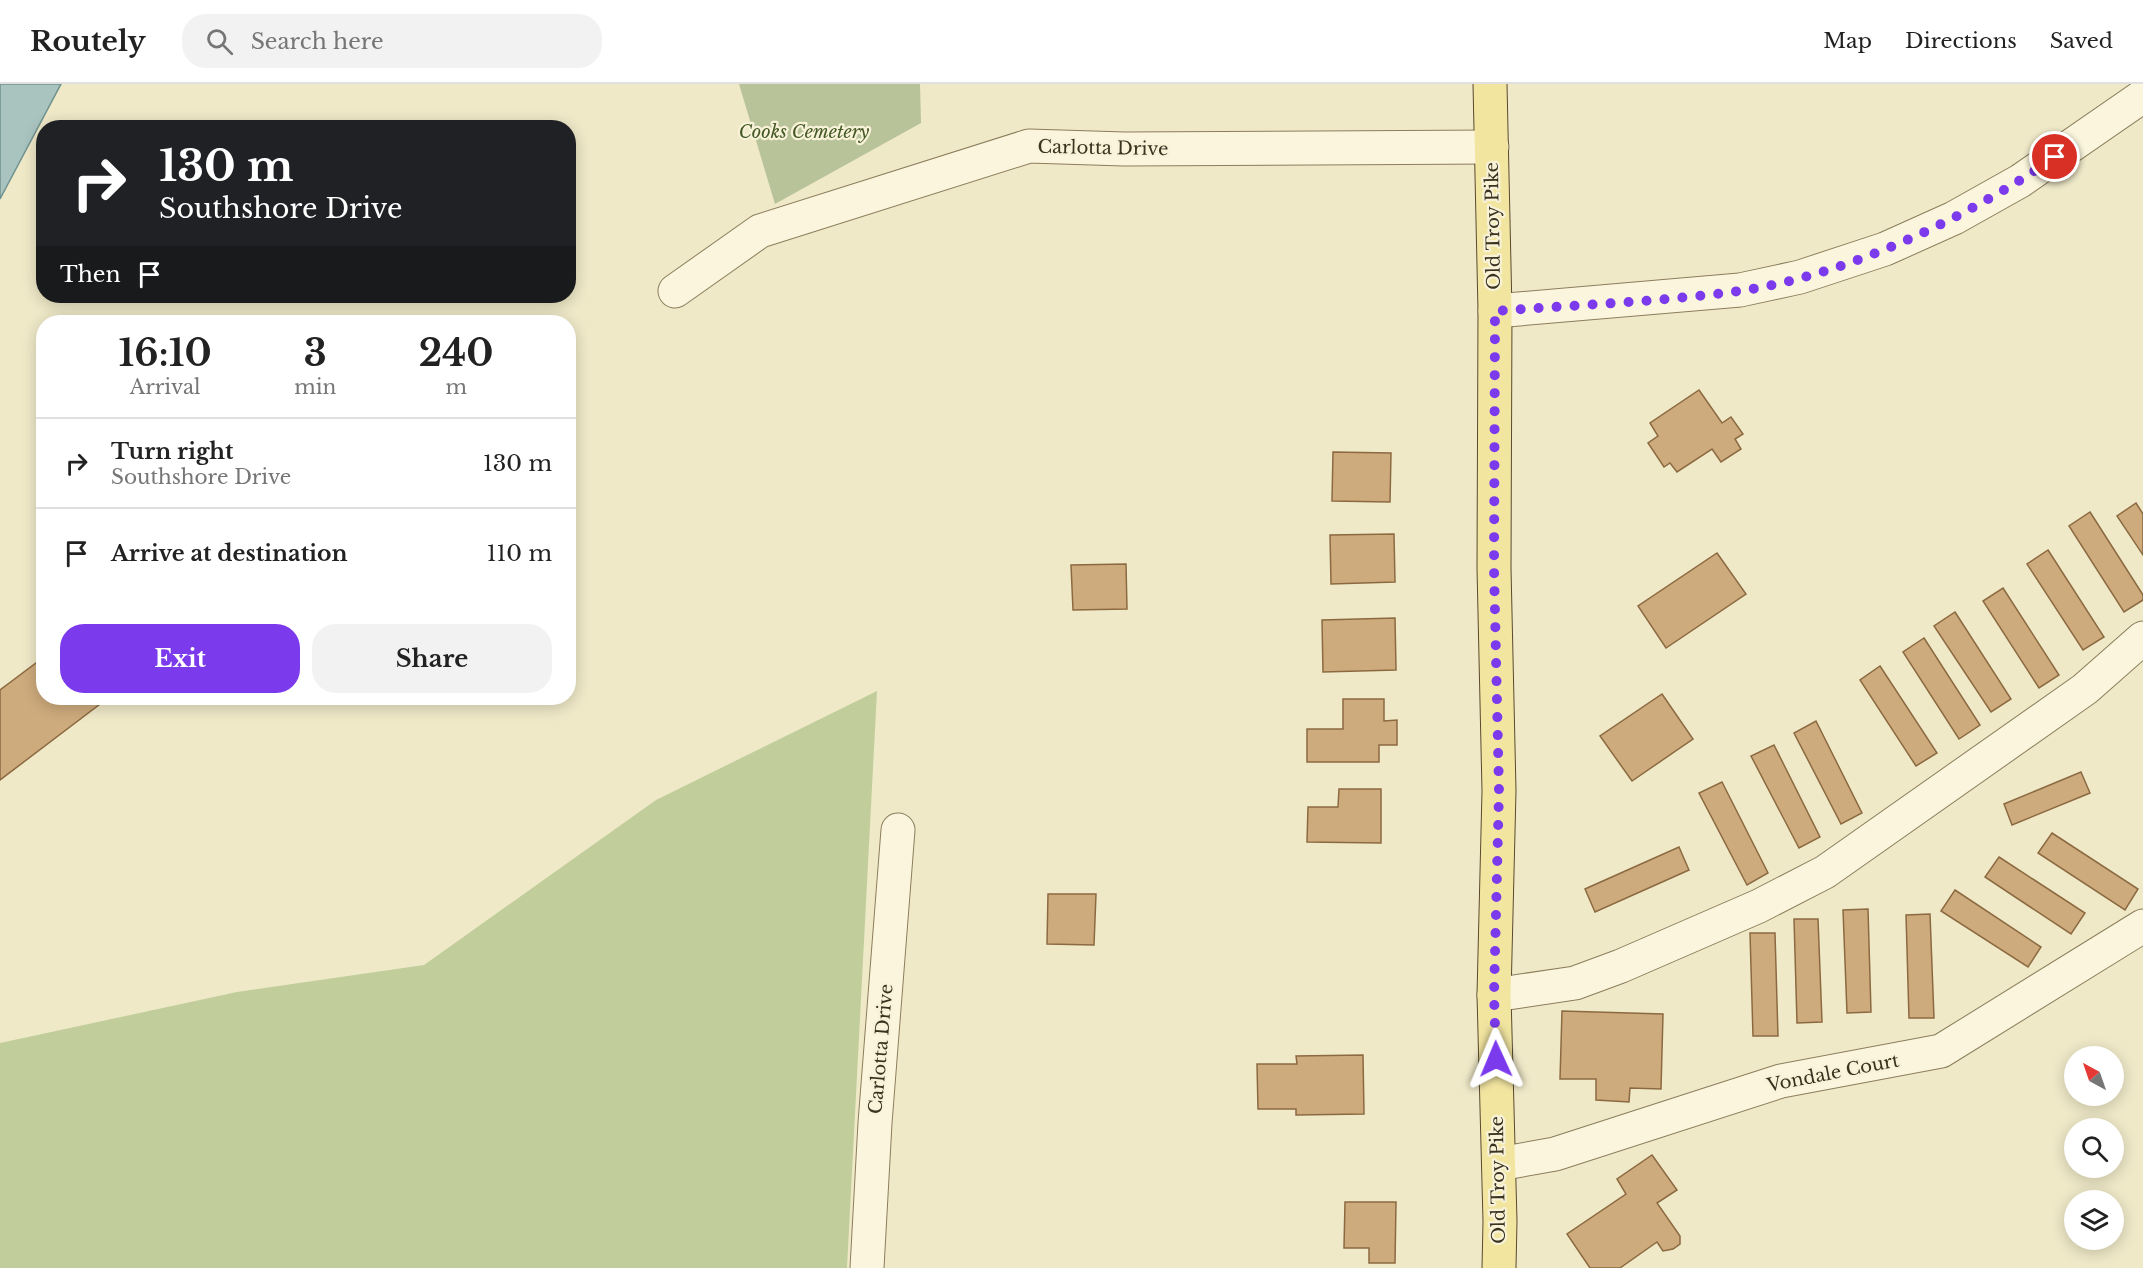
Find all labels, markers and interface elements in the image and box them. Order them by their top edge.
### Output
search box [182,14,602,68]
text: Routely [30,24,146,59]
icon: search [203,25,236,58]
text: Search here [251,28,384,55]
text: Map [1823,28,1872,54]
text: Directions [1905,28,2017,54]
text: Saved [2050,28,2113,54]
park label: Cooks Cemetery [739,121,870,143]
pin [2029,131,2080,182]
street label: Carlotta Drive [1038,136,1168,160]
text: 130 m [159,140,293,192]
icon: arrive [2038,140,2071,173]
icon: right [60,144,138,222]
street label: Old Troy Pike [1481,162,1505,290]
text: Southshore Drive [159,192,402,225]
icon: arrive [133,258,166,291]
text: Then [60,261,121,288]
text: 16:10 [119,331,212,376]
text: 3 [304,331,327,376]
text: 240 [419,331,493,376]
text: Arrival [130,375,201,399]
text: min [294,375,336,399]
text: m [445,375,467,399]
text: Turn right [111,438,233,465]
icon: right [60,447,93,480]
text: 130 m [483,450,552,477]
text: Southshore Drive [111,465,291,489]
icon: arrive [60,537,93,570]
text: Arrive at destination [111,540,348,567]
text: 110 m [487,540,552,567]
button: Exit [60,624,300,693]
button: Share [312,624,552,693]
street label: Carlotta Drive [864,983,898,1115]
position arrow [1464,1027,1528,1091]
north arrow [2064,1046,2124,1106]
map controls [2064,1046,2124,1250]
street label: Vondale Court [1764,1049,1901,1097]
street label: Old Troy Pike [1486,1116,1510,1244]
button: search [2064,1118,2124,1178]
button: layers [2064,1190,2124,1250]

